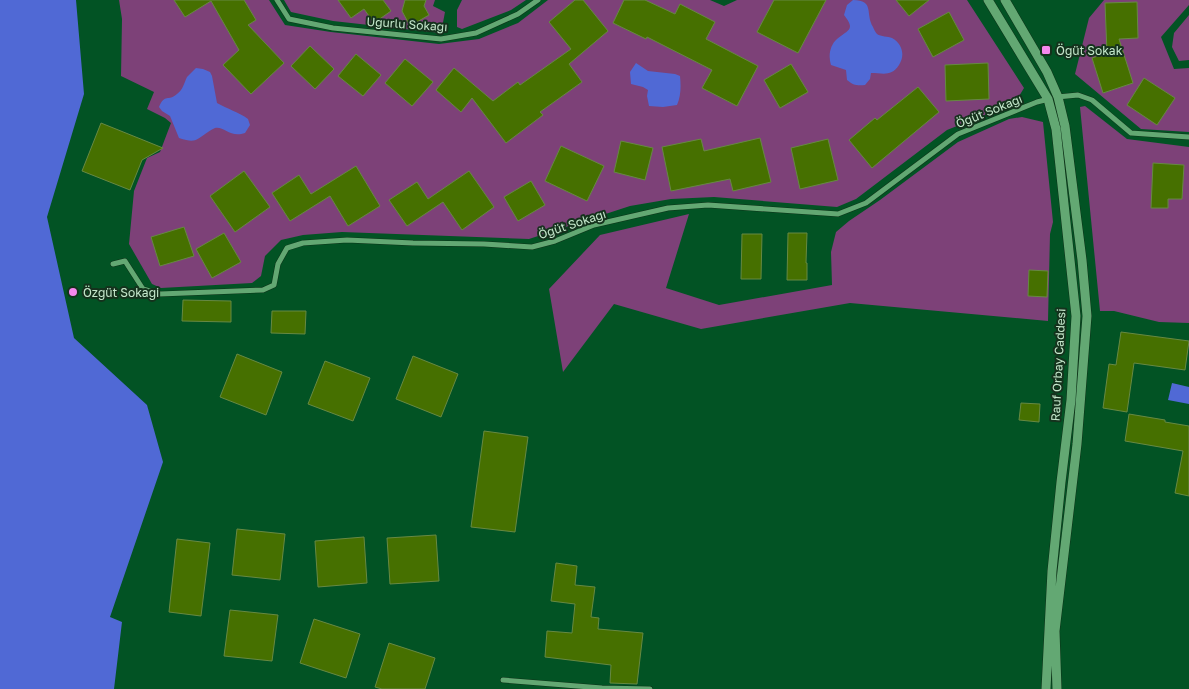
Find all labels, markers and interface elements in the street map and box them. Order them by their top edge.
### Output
street label: Uğurlu Sokağı [366,14,448,34]
place label: Öğüt Sokak [1056,43,1123,58]
marker: Öğüt Sokak [1040,44,1052,56]
street label: Öğüt Sokağı [954,91,1024,131]
street label: Öğüt Sokağı [536,206,608,242]
place label: Özgüt Sokagi [83,285,159,300]
marker: Özgüt Sokagi [67,286,79,298]
street label: Rauf Orbay Caddesi [1048,308,1068,422]

